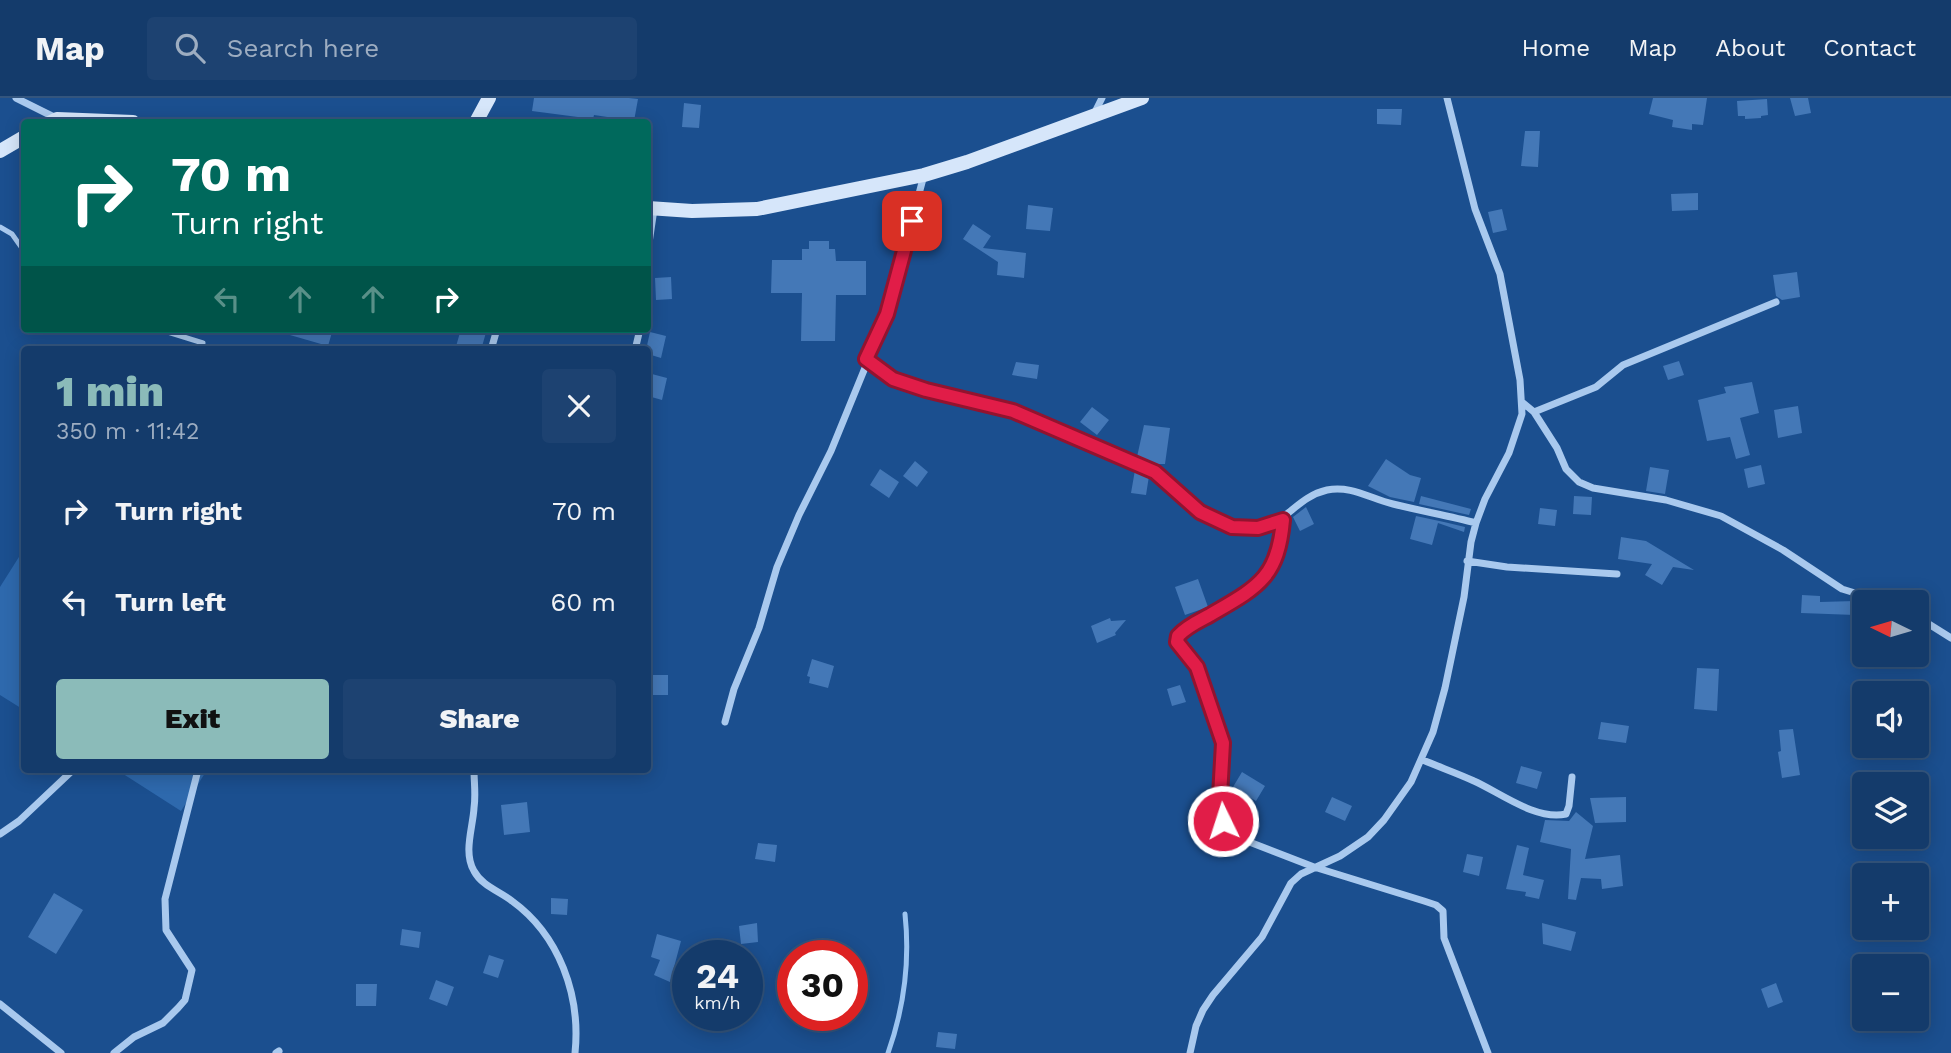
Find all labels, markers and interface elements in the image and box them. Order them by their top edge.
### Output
search box [147,17,637,80]
text: Map [35,29,105,68]
icon: search [171,29,209,67]
text: Search here [227,33,379,63]
text: Home [1522,34,1590,62]
text: Map [1628,34,1677,62]
text: About [1715,34,1785,62]
text: Contact [1823,34,1916,62]
text: 70 m [171,145,291,203]
icon: right [56,147,147,238]
pin [882,191,942,251]
icon: arrive [893,202,931,240]
text: Turn right [171,204,323,242]
icon: left [208,280,246,318]
icon: ahead [281,280,319,318]
icon: ahead [354,280,392,318]
icon: right [427,280,465,318]
text: 1 min [56,367,164,416]
button: close [542,369,616,443]
text: 350 m · 11:42 [56,418,200,445]
icon: right [56,492,94,530]
text: Turn right [115,496,242,526]
text: 70 m [552,496,616,526]
icon: left [56,583,94,621]
text: Turn left [115,587,226,617]
text: 60 m [550,587,616,617]
north arrow [1852,590,1928,667]
map controls [1852,590,1929,1031]
button: Exit [56,679,329,759]
button: Share [343,679,616,759]
button: sound [1852,681,1929,758]
button: layers [1852,772,1929,849]
position arrow [1186,784,1260,858]
button: + [1852,863,1929,940]
speed limit sign: 30 [777,940,868,1031]
button: − [1852,954,1929,1031]
text: 24 [696,955,739,997]
text: km/h [694,992,741,1013]

